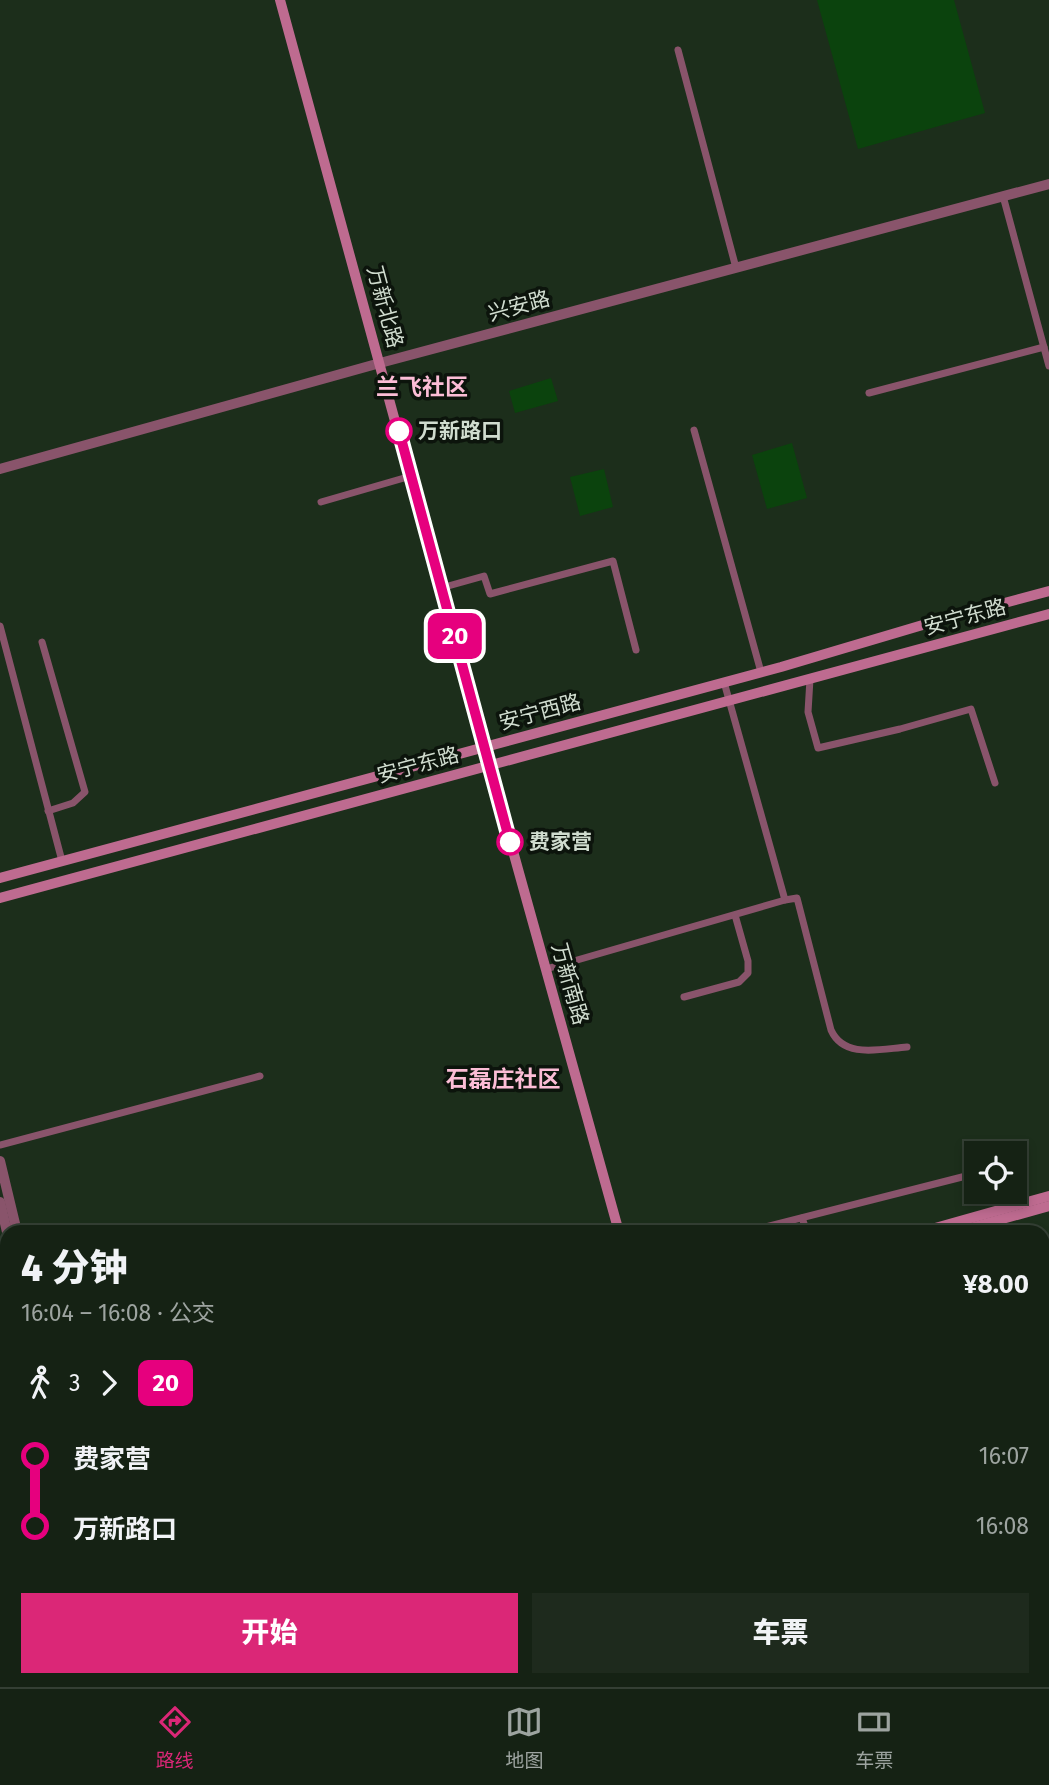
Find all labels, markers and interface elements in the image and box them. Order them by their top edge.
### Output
street label: 万新北路 [362,263,408,351]
street label: 兴安路 [485,285,553,327]
district label: 兰飞社区 [376,373,468,401]
marker: 万新路口 [386,418,412,444]
place label: 万新路口 [418,418,502,444]
street label: 安宁东路 [921,594,1009,640]
line badge: 20 [424,613,486,659]
text: 20 [442,622,468,650]
street label: 安宁西路 [496,689,584,735]
street label: 安宁东路 [374,742,462,788]
marker: 费家营 [497,829,523,855]
place label: 费家营 [529,829,592,855]
street label: 万新南路 [546,940,594,1028]
district label: 石磊庄社区 [446,1065,561,1093]
map controls [964,1141,1027,1204]
button: locate [964,1141,1027,1204]
text: 4 分钟 [21,1245,128,1291]
text: ¥8.00 [963,1269,1029,1300]
text: 16:04 – 16:08 · 公交 [21,1299,215,1327]
icon: walk [21,1364,59,1402]
icon: forward [90,1364,128,1402]
text: 3 [69,1369,80,1397]
text: 20 [152,1369,179,1397]
text: 16:07 [979,1442,1029,1470]
text: 费家营 [73,1444,151,1475]
text: 16:08 [976,1512,1029,1540]
text: 万新路口 [73,1514,177,1545]
button: 开始 [21,1593,518,1673]
button: 车票 [532,1593,1029,1673]
tab: 路线 [156,1703,194,1772]
tab: 地图 [505,1703,543,1772]
tab: 车票 [855,1703,893,1772]

